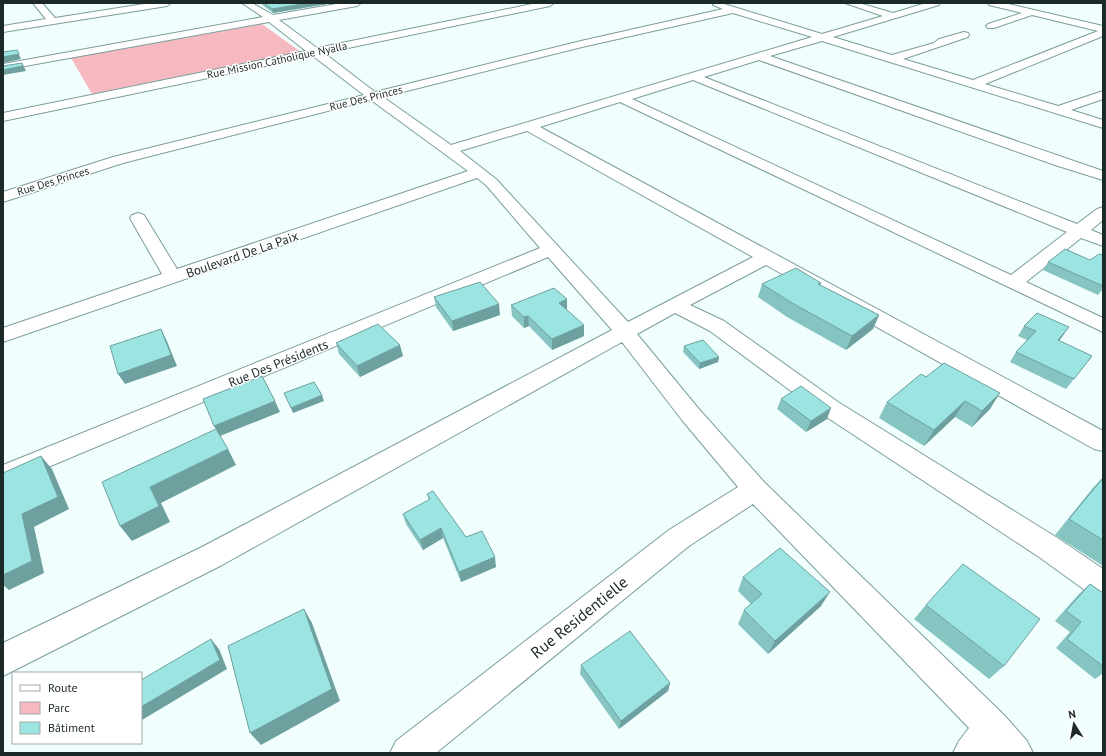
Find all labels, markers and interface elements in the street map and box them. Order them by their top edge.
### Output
street label: Rue Mission Catholique Nyalla [206,38,348,82]
street label: Rue Des Princes [328,82,404,114]
street label: Rue Des Princes [15,163,91,199]
street label: Boulevard De La Paix [184,227,301,282]
street label: Rue Des Présidents [226,336,331,391]
street label: Rue Residentielle [526,572,632,662]
legend [12,672,142,744]
text: Route [48,680,78,695]
text: Parc [48,700,70,715]
north arrow [1054,704,1094,744]
text: N [1067,707,1077,722]
text: Bâtiment [48,720,95,735]

